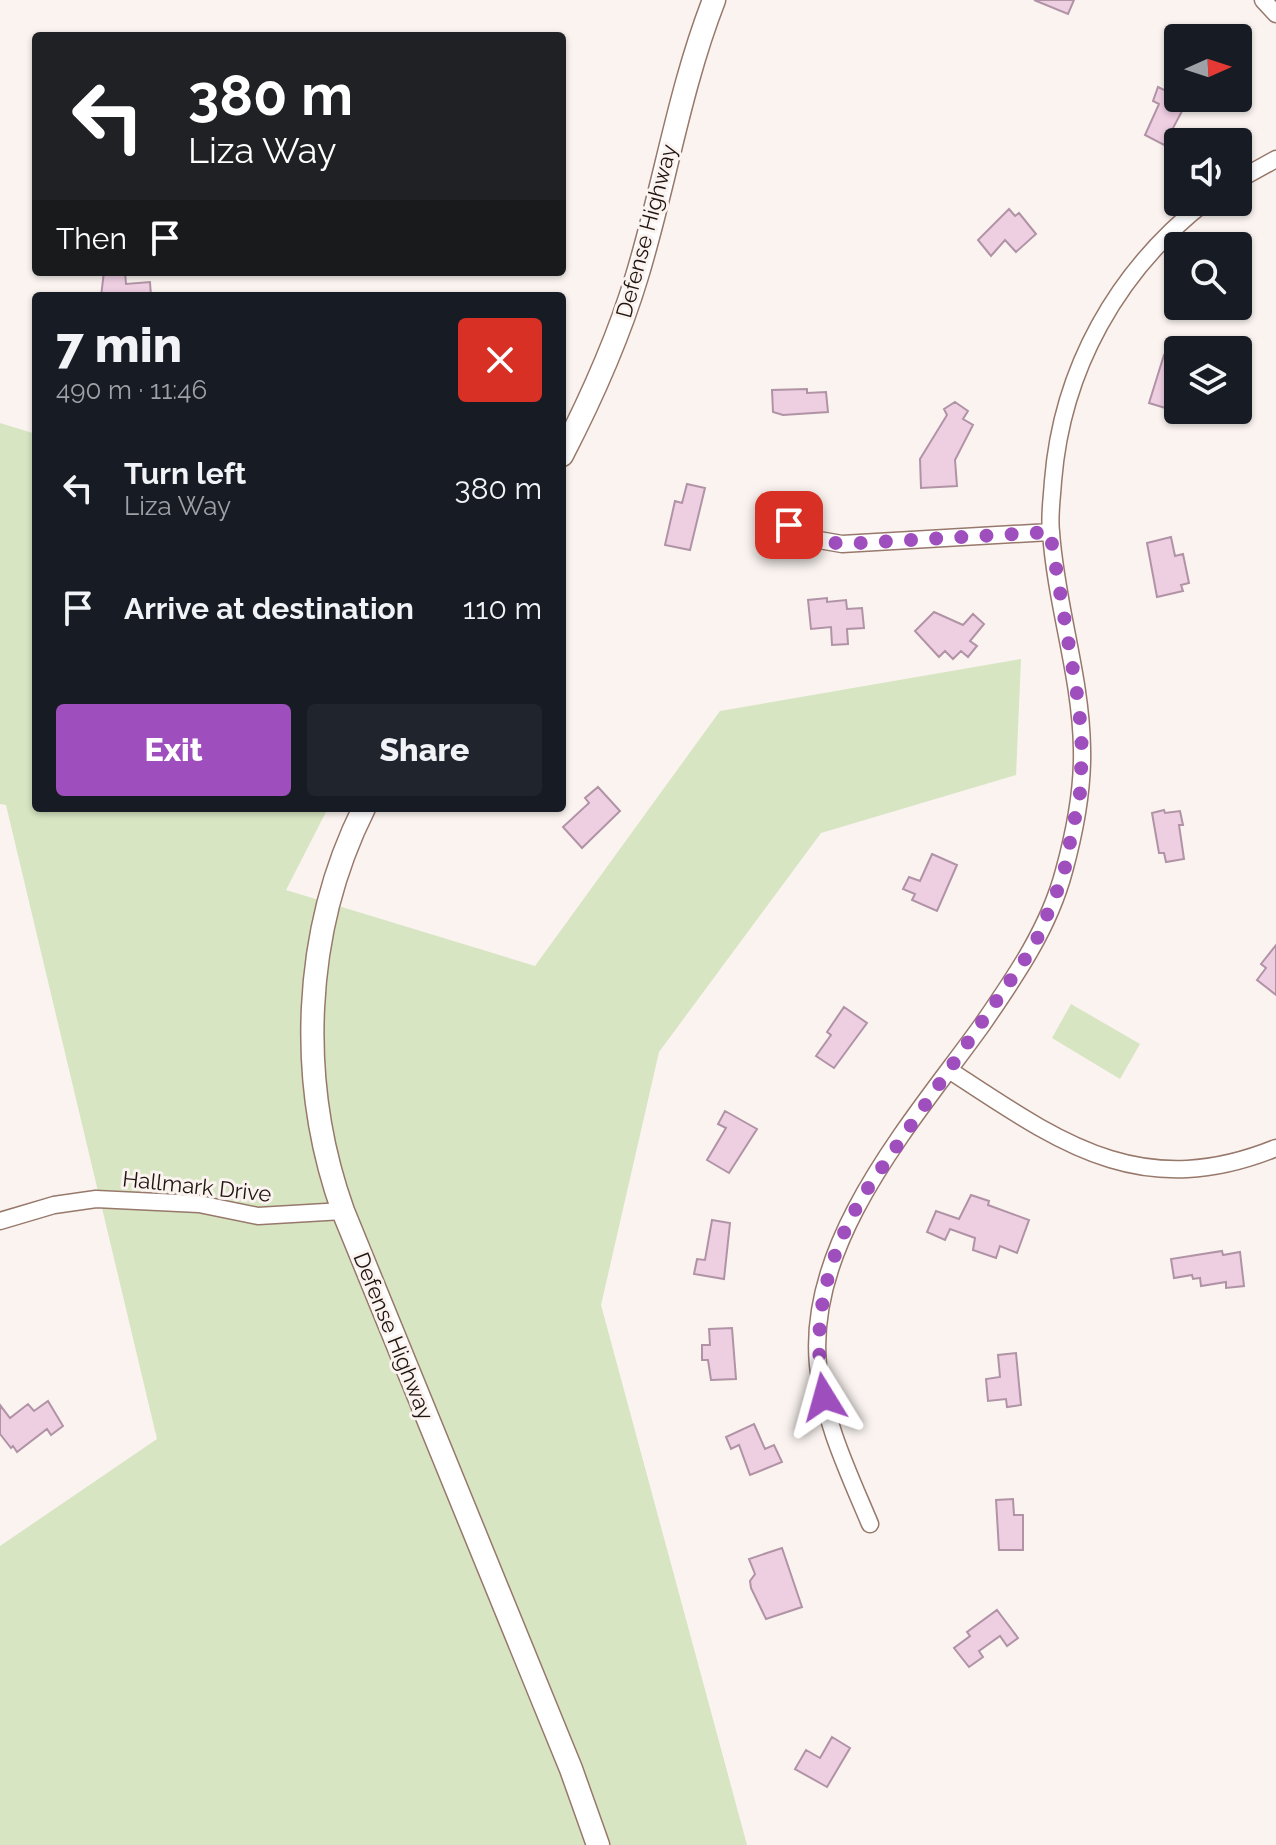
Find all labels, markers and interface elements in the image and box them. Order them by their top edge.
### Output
north arrow [1164,24,1252,112]
map controls [1164,24,1252,424]
text: 380 m [188,62,353,128]
icon: left [56,64,160,168]
button: sound [1164,128,1252,216]
text: Liza Way [188,129,336,171]
street label: Defense Highway [610,141,682,321]
icon: arrive [143,216,187,260]
text: Then [56,221,127,256]
button: search [1164,232,1252,320]
text: 7 min [56,317,182,373]
button: close [458,318,542,402]
button: layers [1164,336,1252,424]
text: 490 m · 11:46 [56,375,207,405]
text: Turn left [124,456,246,491]
icon: left [56,466,100,510]
text: 380 m [455,471,542,506]
text: Liza Way [124,491,231,521]
pin [755,491,823,559]
icon: arrive [767,503,811,547]
icon: arrive [56,586,100,630]
text: Arrive at destination [124,591,414,626]
text: 110 m [463,591,542,626]
button: Exit [56,704,291,796]
button: Share [307,704,542,796]
street label: Hallmark Drive [121,1165,273,1207]
street label: Defense Highway [348,1248,440,1424]
position arrow [782,1355,866,1439]

